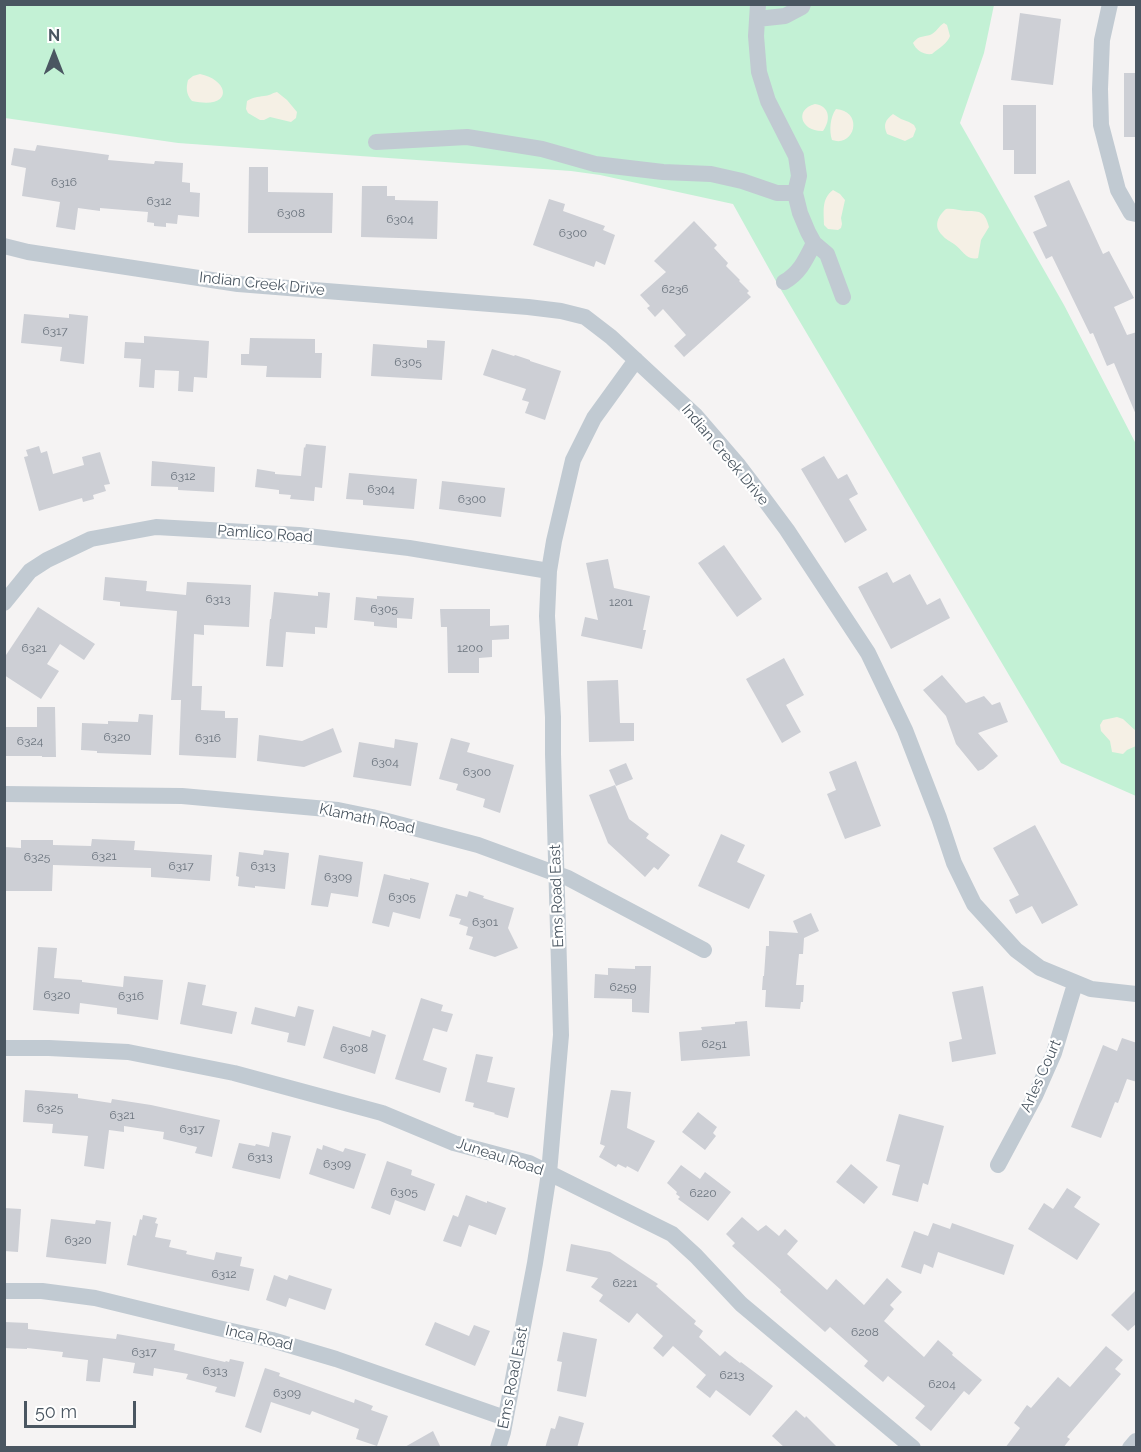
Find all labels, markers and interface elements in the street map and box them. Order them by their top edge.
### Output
north arrow [24,24,84,84]
text: N [48,26,60,45]
house number: 6316 [51,175,77,189]
house number: 6312 [146,194,172,208]
house number: 6308 [277,206,305,220]
house number: 6304 [386,212,414,226]
house number: 6300 [559,226,587,240]
street label: Indian Creek Drive [198,268,326,300]
house number: 6236 [661,282,689,296]
house number: 6317 [42,324,68,338]
house number: 6305 [394,355,422,369]
street label: Indian Creek Drive [678,401,772,509]
house number: 6312 [170,469,196,483]
house number: 6304 [367,482,395,496]
house number: 6300 [458,492,486,506]
street label: Pamlico Road [217,522,313,546]
house number: 6313 [205,592,231,606]
house number: 1201 [609,595,633,609]
house number: 6305 [370,602,398,616]
house number: 6321 [21,641,47,655]
house number: 1200 [457,641,483,655]
house number: 6320 [103,730,131,744]
house number: 6316 [195,731,221,745]
house number: 6324 [17,734,43,748]
house number: 6304 [371,755,399,769]
house number: 6300 [463,765,491,779]
street label: Klamath Road [318,800,416,838]
street label: Ems Road East [546,844,568,948]
house number: 6321 [91,849,117,863]
house number: 6325 [24,850,50,864]
house number: 6317 [168,859,194,873]
house number: 6313 [250,859,276,873]
house number: 6309 [324,870,352,884]
house number: 6305 [388,890,416,904]
house number: 6301 [472,915,498,929]
house number: 6259 [609,980,637,994]
house number: 6320 [43,988,71,1002]
house number: 6316 [118,989,144,1003]
house number: 6251 [701,1037,727,1051]
street label: Arles Court [1017,1037,1065,1115]
house number: 6308 [340,1041,368,1055]
house number: 6325 [37,1101,63,1115]
house number: 6321 [109,1108,135,1122]
house number: 6317 [179,1122,205,1136]
street label: Juneau Road [454,1134,546,1180]
house number: 6313 [247,1150,273,1164]
house number: 6309 [323,1157,351,1171]
house number: 6305 [390,1185,418,1199]
house number: 6220 [689,1186,717,1200]
house number: 6320 [64,1233,92,1247]
house number: 6312 [211,1267,237,1281]
house number: 6221 [613,1276,637,1290]
street label: Inca Road [224,1322,294,1354]
house number: 6208 [851,1325,879,1339]
street label: Ems Road East [494,1326,532,1430]
house number: 6317 [131,1345,157,1359]
house number: 6313 [202,1364,228,1378]
house number: 6213 [719,1368,745,1382]
house number: 6204 [928,1377,956,1391]
house number: 6309 [273,1386,301,1400]
scale bar [27,1389,140,1427]
text: 50 m [35,1401,77,1422]

